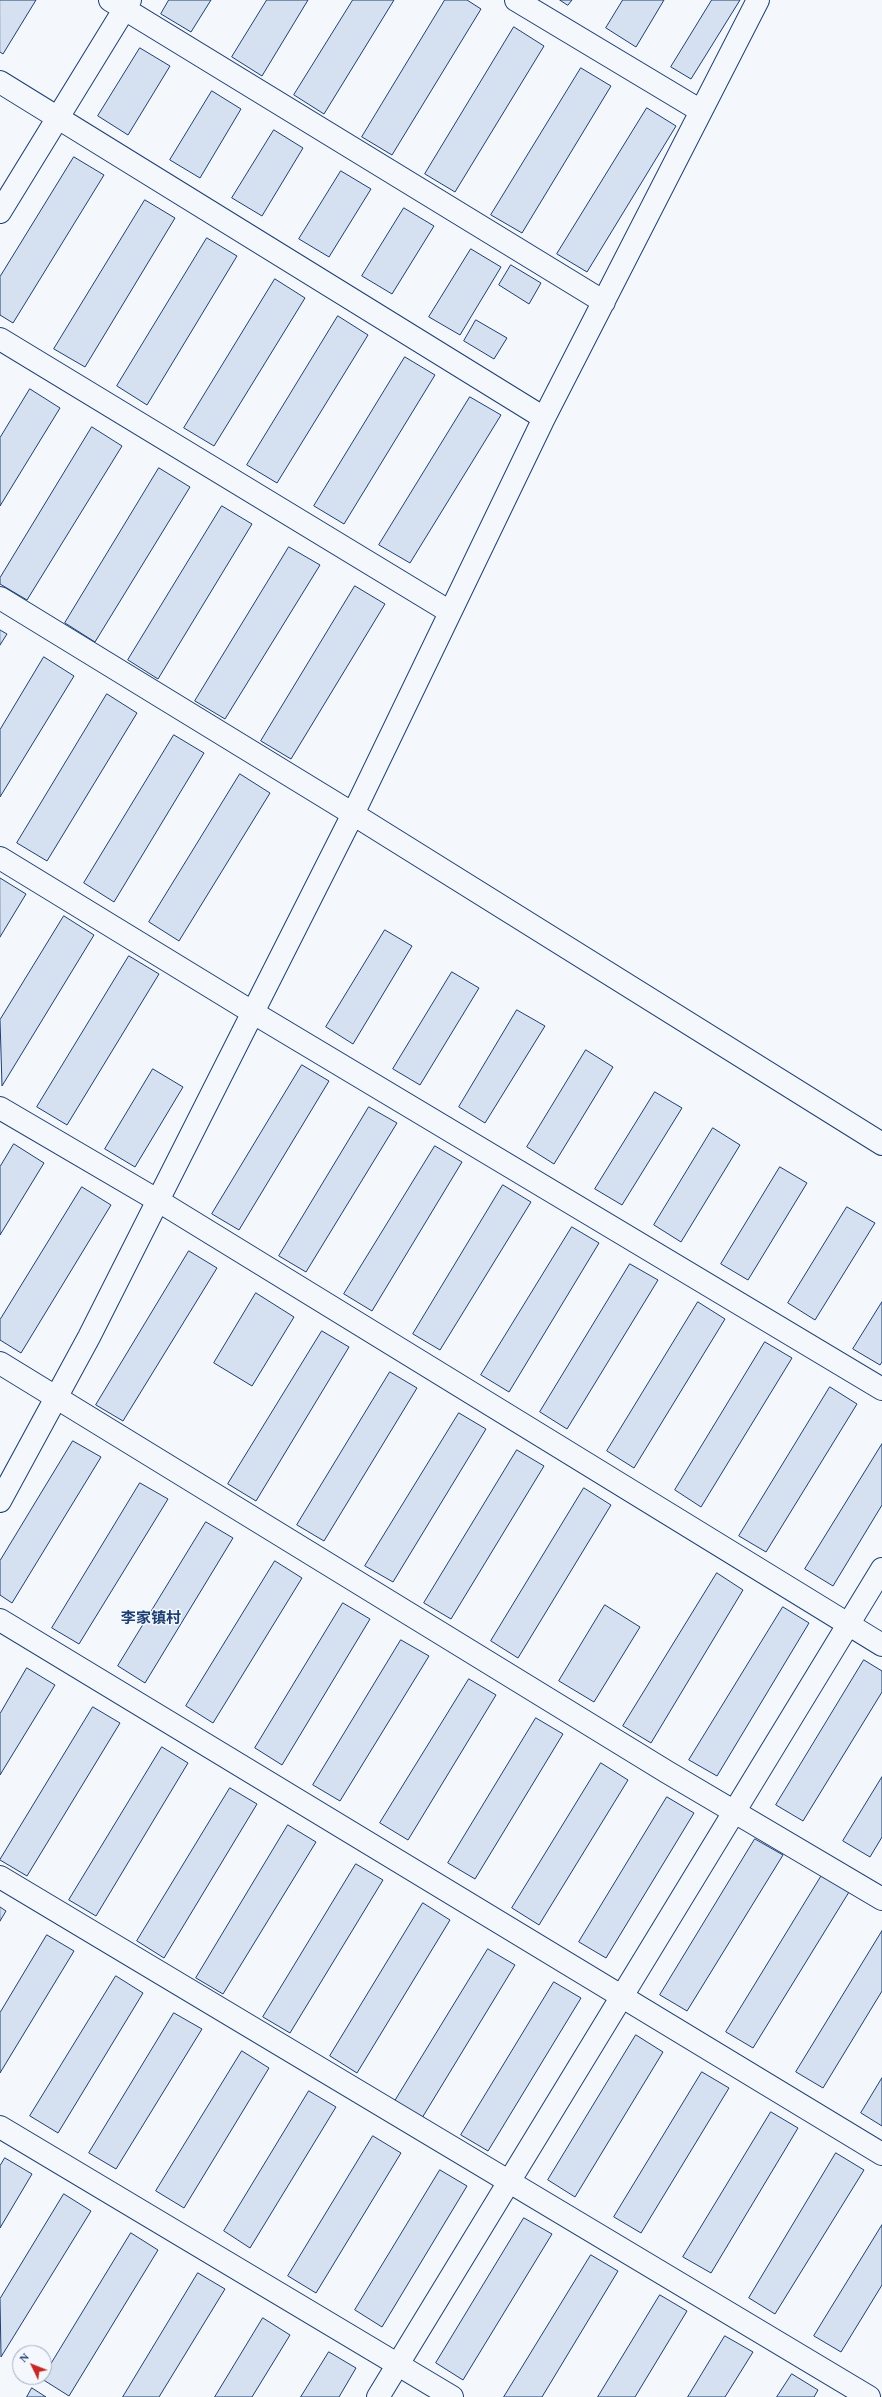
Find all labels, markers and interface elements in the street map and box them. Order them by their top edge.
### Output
district label: 李家镇村 [121,1608,181,1626]
north arrow [12,2345,52,2385]
text: N [17,2351,31,2365]

